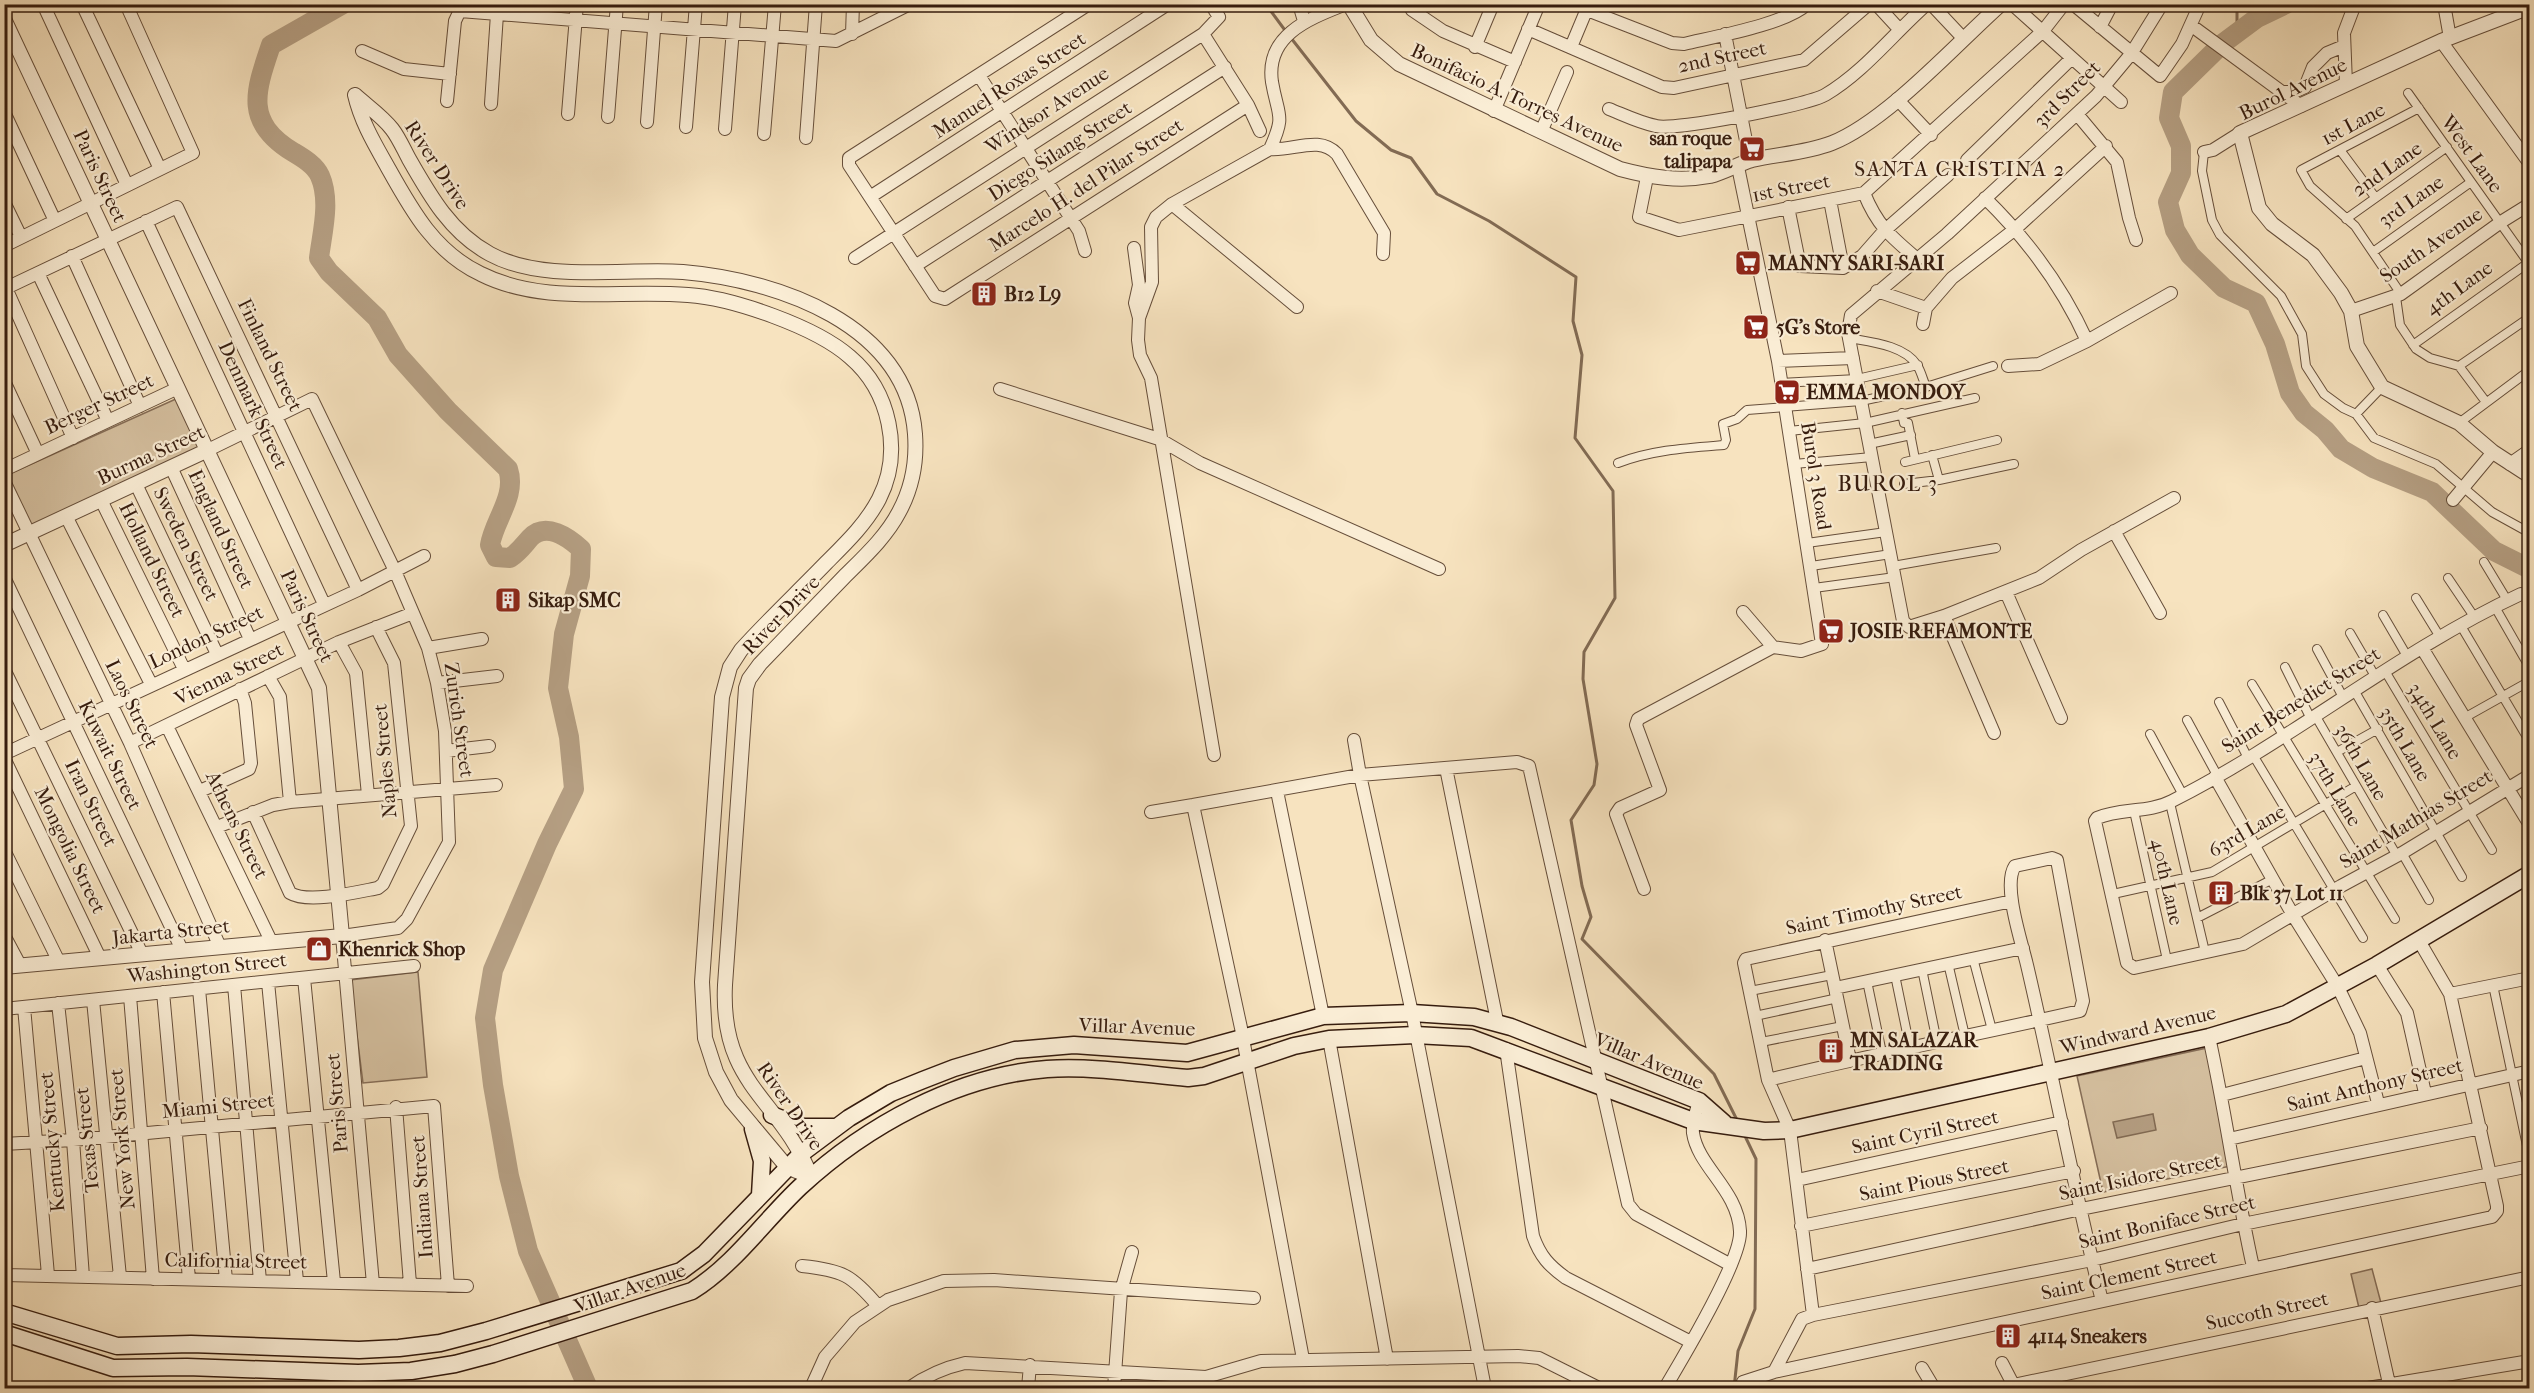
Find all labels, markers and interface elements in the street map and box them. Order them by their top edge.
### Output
street label: Manuel Roxas Street [928,27,1090,143]
street label: 2nd Street [1676,36,1768,78]
street label: Bonifacio A. Torres Avenue [1407,39,1627,157]
street label: Burol Avenue [2235,53,2351,125]
street label: 3rd Street [2029,56,2105,132]
street label: Windsor Avenue [980,61,1113,159]
street label: Diego Silang Street [984,96,1136,206]
street label: 1st Lane [2317,98,2389,150]
street label: West Lane [2436,110,2508,197]
street label: Marcelo H. del Pilar Street [984,113,1188,257]
street label: River Drive [400,116,474,214]
street label: Paris Street [68,126,132,226]
place label: san roque talipapa [1649,127,1733,173]
supermarket icon: san roque talipapa [1737,134,1767,164]
street label: 2nd Lane [2348,137,2426,201]
district label: SANTA CRISTINA 2 [1854,157,2066,181]
street label: 1st Street [1750,169,1832,207]
street label: 3rd Lane [2374,170,2448,232]
street label: South Avenue [2375,202,2487,288]
supermarket icon: MANNY SARI-SARI [1733,248,1763,278]
place label: MANNY SARI-SARI [1767,252,1944,275]
street label: 4th Lane [2421,256,2497,320]
building icon: B12 L9 [969,279,999,309]
place label: B12 L9 [1004,283,1061,306]
street label: Finland Street [233,295,307,415]
supermarket icon: 5G's Store [1741,312,1771,342]
place label: 5G's Store [1776,316,1860,339]
street label: Denmark Street [213,337,293,473]
street label: Berger Street [41,369,157,439]
supermarket icon: EMMA MONDOY [1772,377,1802,407]
place label: EMMA MONDOY [1806,381,1966,404]
street label: Burma Street [94,420,208,490]
street label: Burol 3 Road [1796,420,1836,533]
street label: England Street [183,466,259,592]
district label: BUROL 3 [1837,471,1939,497]
street label: Sweden Street [149,483,223,605]
street label: Holland Street [114,499,190,621]
street label: Paris Street [275,566,339,666]
street label: River Drive [738,571,825,659]
building icon: Sikap SMC [493,585,523,615]
place label: Sikap SMC [528,589,621,612]
street label: London Street [145,601,267,673]
supermarket icon: JOSIE REFAMONTE [1816,616,1846,646]
place label: JOSIE REFAMONTE [1848,620,2032,643]
street label: Vienna Street [170,638,287,711]
street label: Saint Benedict Street [2218,642,2384,758]
street label: Laos Street [101,656,163,752]
street label: Zurich Street [440,661,478,779]
street label: 34th Lane [2403,678,2467,764]
street label: Kuwait Street [74,696,146,814]
street label: Naples Street [369,703,401,819]
street label: 35th Lane [2374,703,2436,785]
street label: 36th Lane [2330,720,2392,804]
street label: 37th Lane [2304,747,2366,831]
street label: Iran Street [60,756,122,850]
street label: Saint Mathias Street [2336,764,2496,874]
street label: Athens Street [201,766,273,883]
street label: Mongolia Street [29,783,111,917]
street label: 63rd Lane [2204,800,2290,862]
street label: 40th Lane [2146,836,2188,928]
building icon: Blk 37 Lot 11 [2206,878,2236,908]
street label: Saint Timothy Street [1784,880,1964,940]
place label: Blk 37 Lot 11 [2240,882,2343,905]
street label: Jakarta Street [109,914,231,950]
shop icon: Khenrick Shop [304,934,334,964]
place label: Khenrick Shop [338,938,465,961]
street label: Washington Street [125,948,288,988]
street label: Windward Avenue [2057,1001,2218,1059]
street label: Villar Avenue [1077,1013,1196,1041]
street label: Villar Avenue [1590,1027,1707,1094]
place label: MN SALAZAR TRADING [1849,1029,1979,1075]
building icon: MN SALAZAR TRADING [1816,1036,1846,1066]
street label: Paris Street [321,1052,353,1154]
street label: Saint Anthony Street [2285,1054,2465,1116]
street label: River Drive [752,1058,828,1154]
street label: New York Street [104,1068,140,1210]
street label: Kentucky Street [34,1071,70,1213]
street label: Texas Street [70,1086,104,1194]
street label: Miami Street [161,1089,275,1123]
street label: Saint Cyril Street [1849,1105,2001,1159]
street label: Indiana Street [406,1135,438,1259]
street label: Saint Isidore Street [2057,1149,2223,1205]
street label: Saint Pious Street [1857,1154,2011,1206]
street label: Saint Boniface Street [2076,1190,2258,1254]
street label: Saint Clement Street [2039,1245,2219,1305]
street label: California Street [164,1248,308,1274]
street label: Villar Avenue [570,1258,689,1318]
street label: Succoth Street [2204,1287,2330,1335]
building icon: 4114 Sneakers [1993,1321,2023,1351]
place label: 4114 Sneakers [2027,1325,2147,1349]

